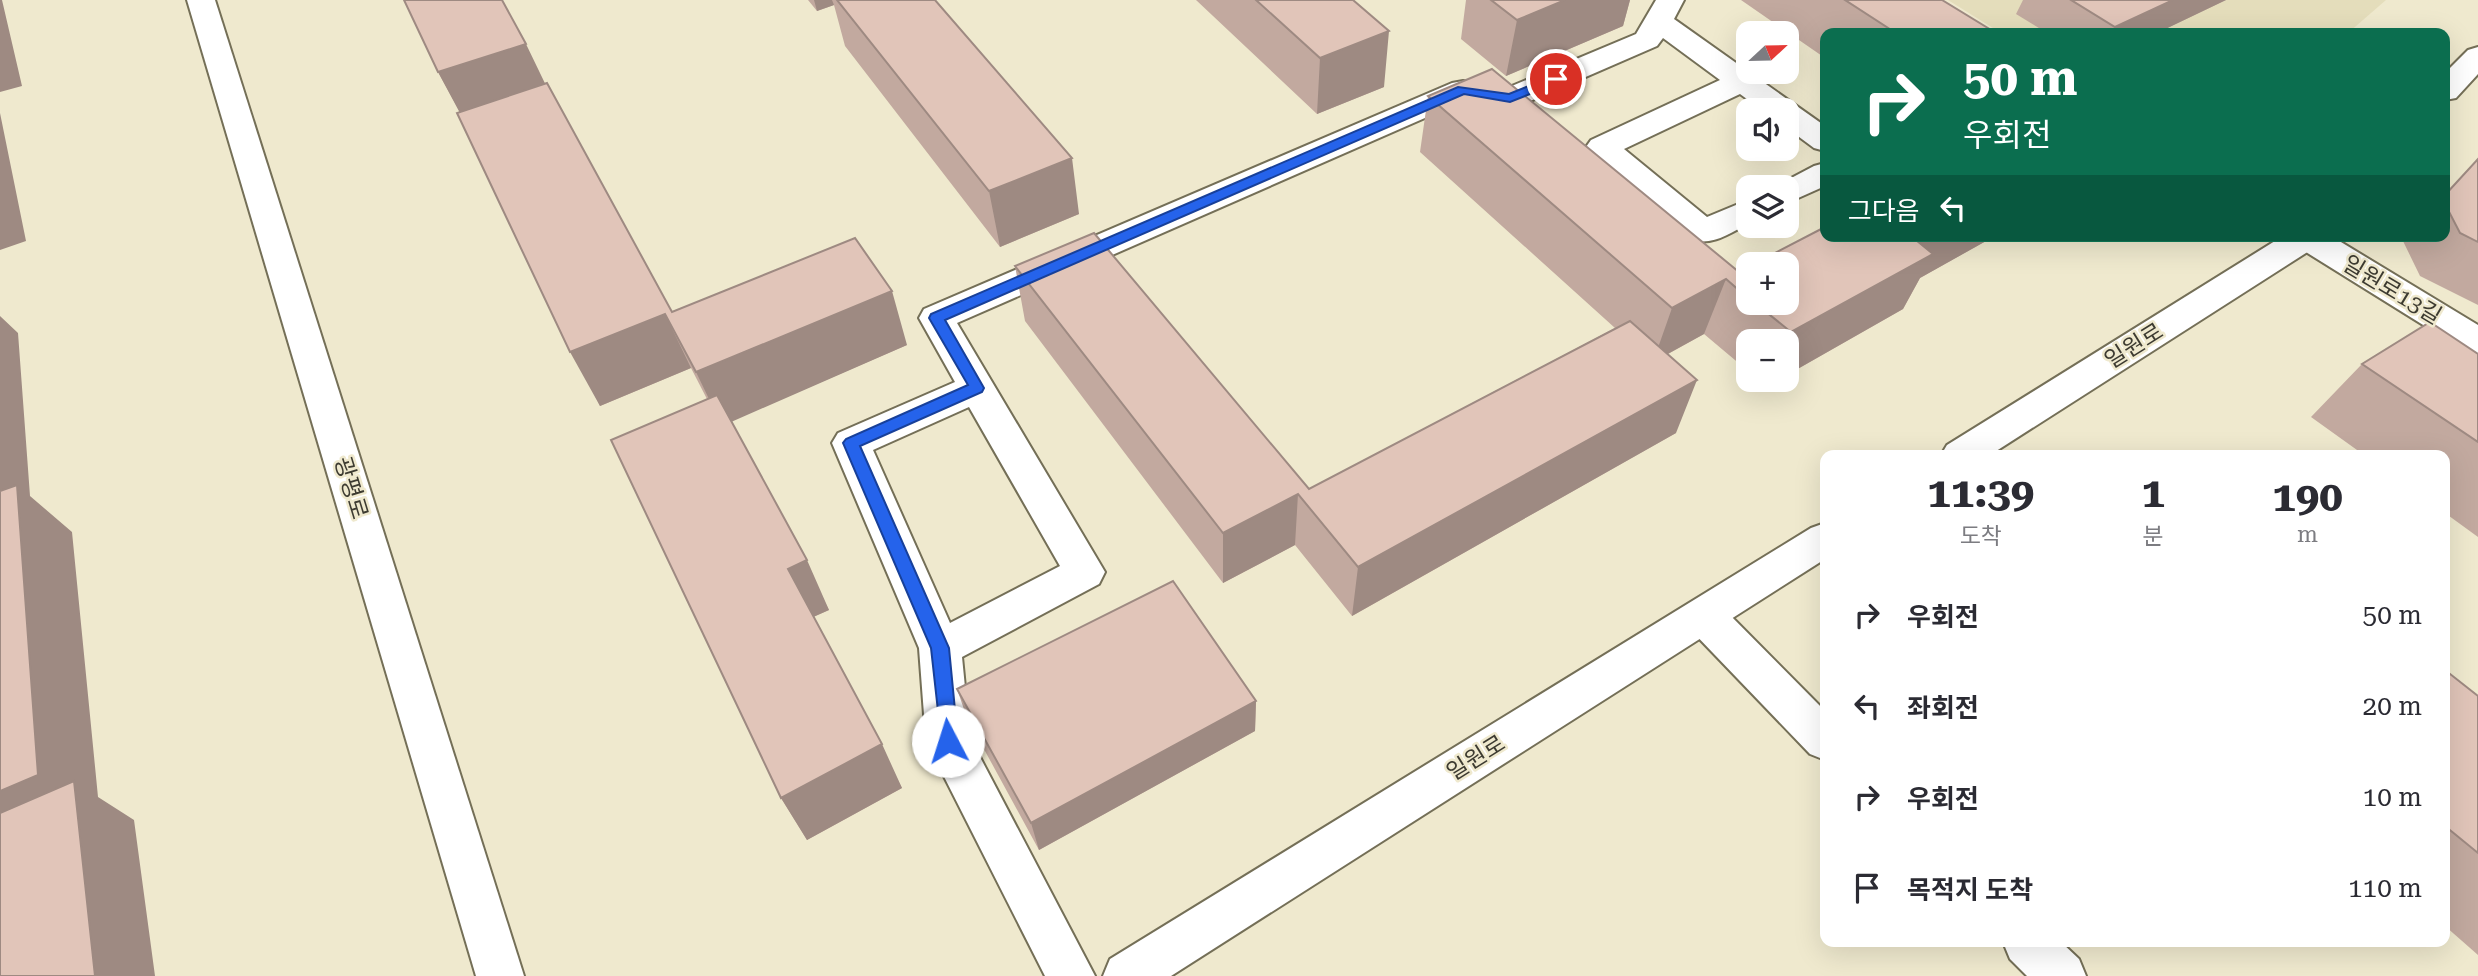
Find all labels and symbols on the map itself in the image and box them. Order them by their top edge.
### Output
north arrow [1736,21,1799,84]
pin [1526,49,1586,109]
street label: 일원로13길 [2338,250,2446,330]
street label: 일원로 [2100,318,2168,374]
street label: 광평로 [329,454,373,522]
position arrow [911,704,985,778]
street label: 일원로 [1442,730,1510,786]

